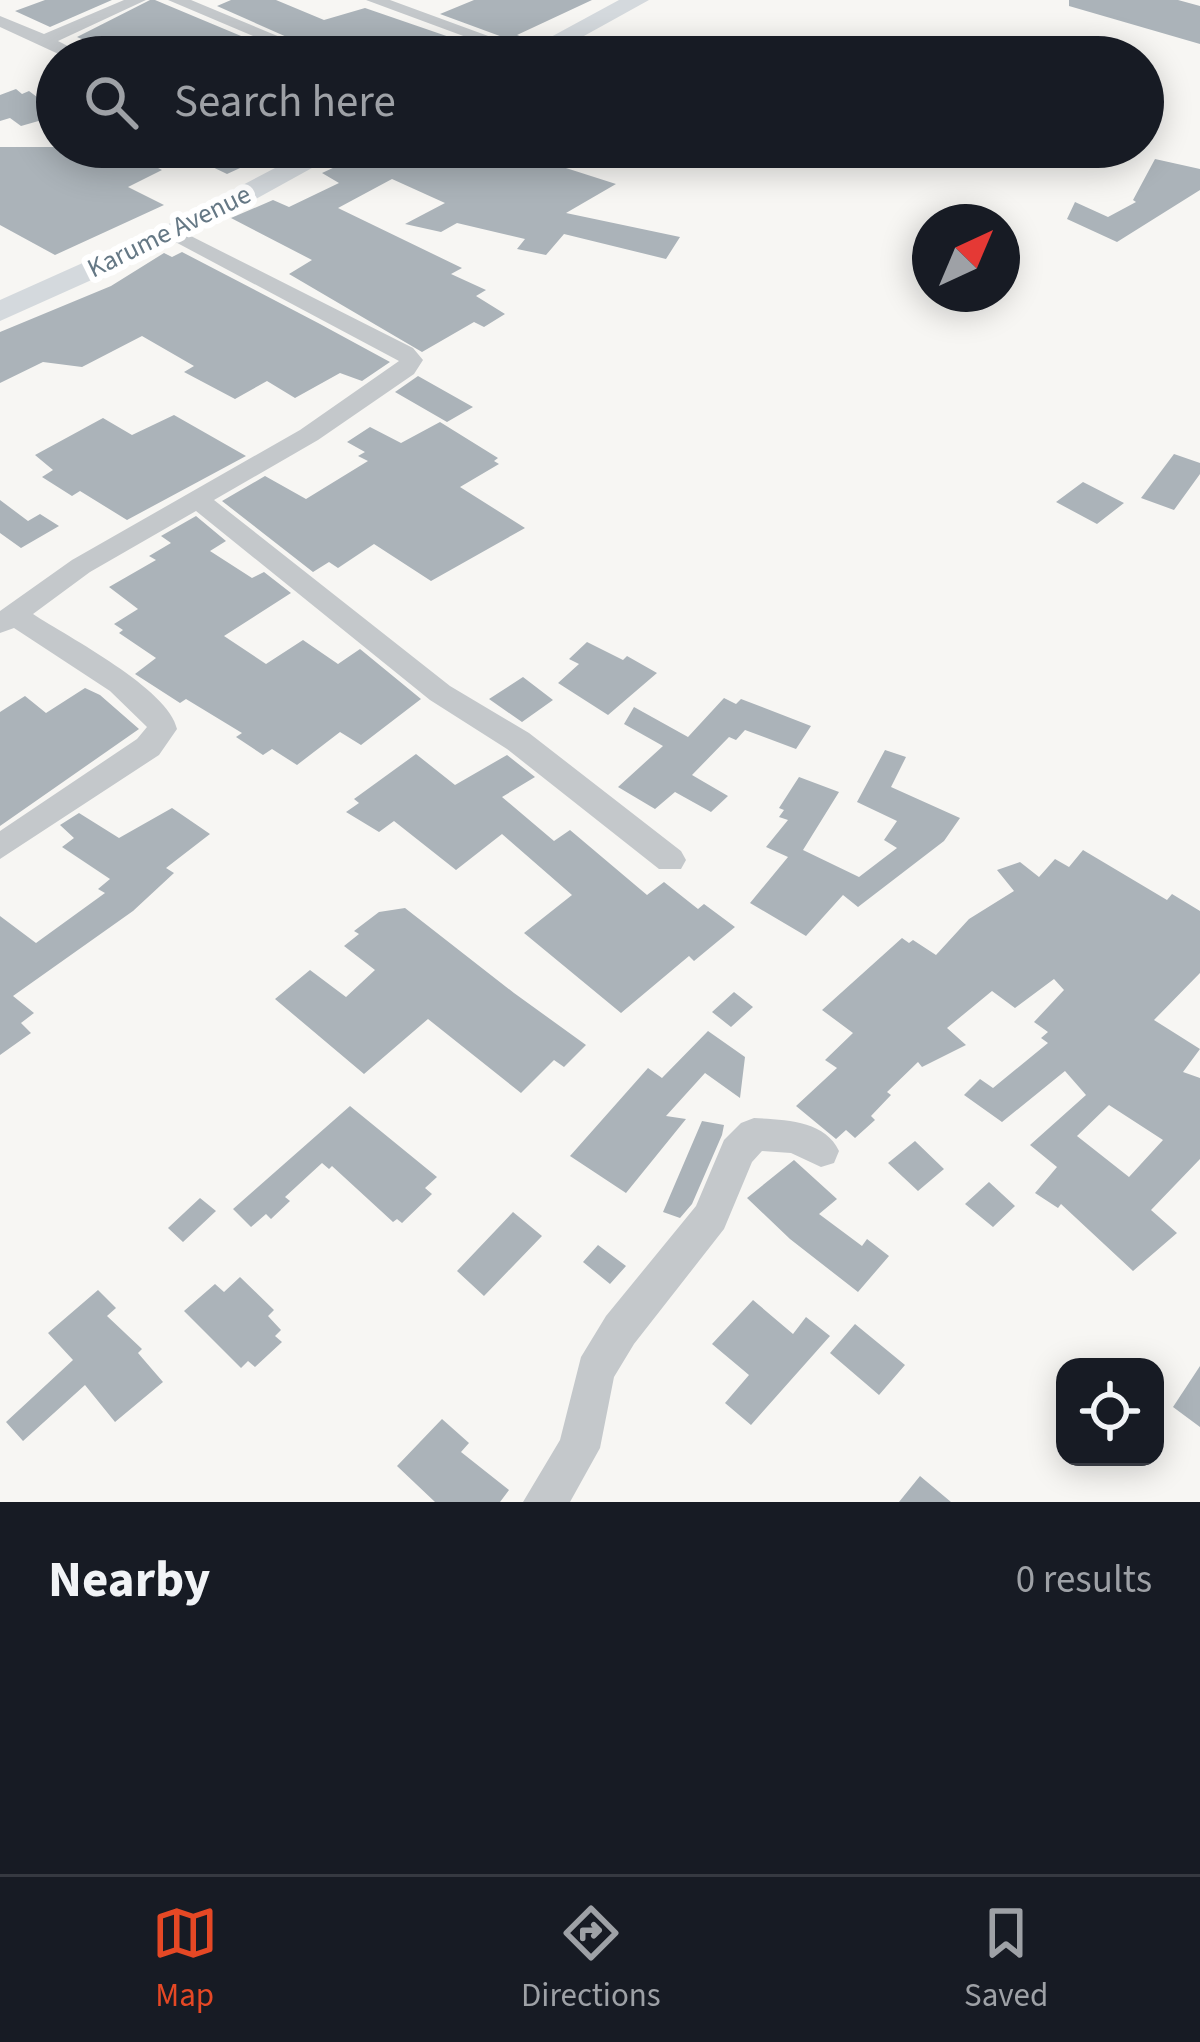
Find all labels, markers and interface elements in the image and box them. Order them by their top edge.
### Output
search box [36,36,1164,168]
icon: search [78,69,144,135]
text: Search here [174,70,396,134]
street label: Karume Avenue [81,175,258,288]
north arrow [912,204,1020,312]
map controls [1056,1358,1164,1466]
button: locate [1056,1358,1164,1466]
text: Nearby [48,1544,210,1616]
text: 0 results [1016,1552,1152,1608]
tab: Map [152,1900,218,2019]
tab: Directions [521,1900,661,2019]
tab: Saved [964,1900,1048,2019]

